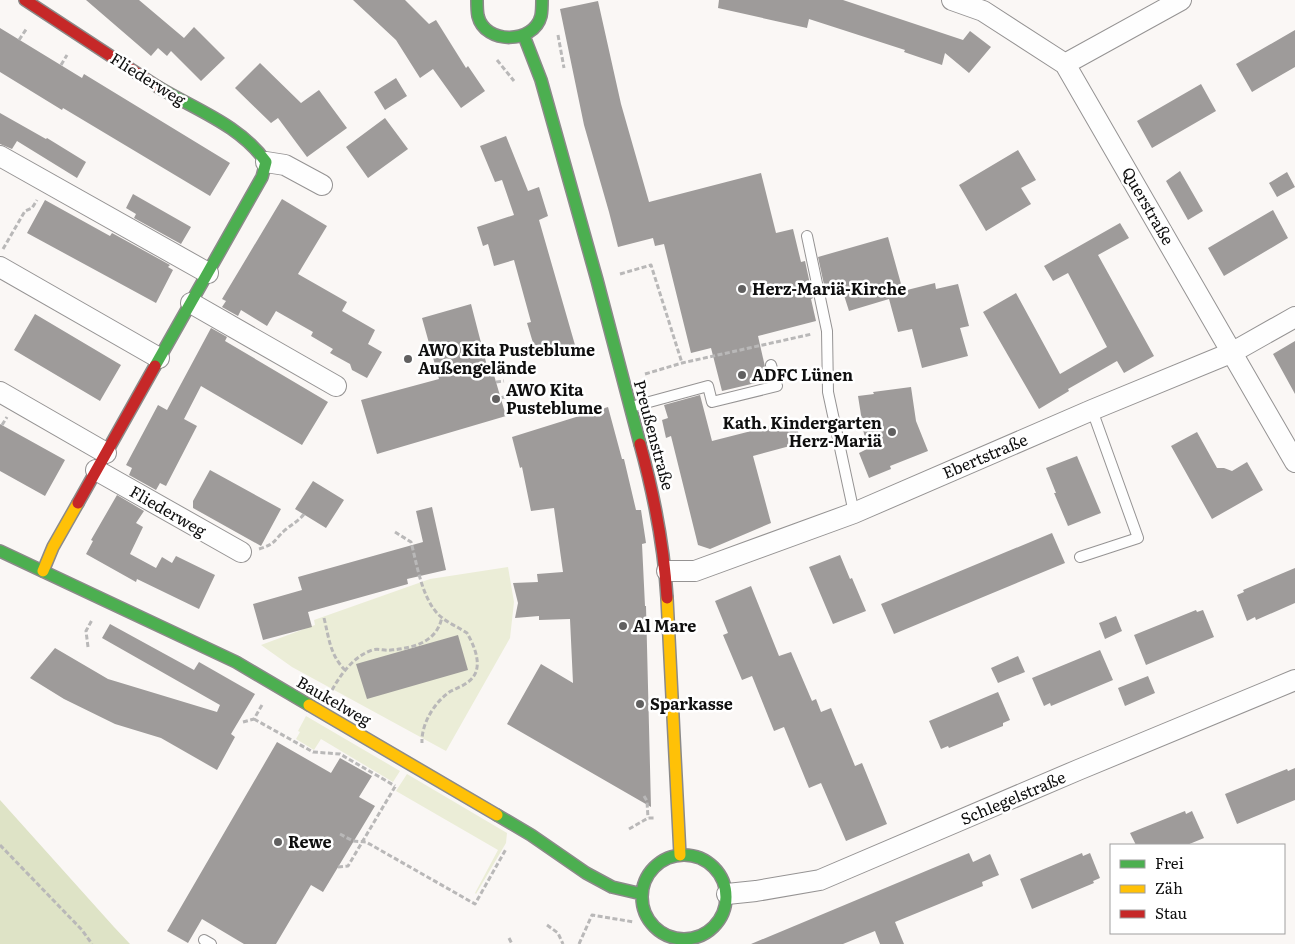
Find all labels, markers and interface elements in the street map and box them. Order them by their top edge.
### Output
street label: Fliederweg [106,46,191,111]
street label: Querstraße [1117,162,1181,249]
place label: Herz-Mariä-Kirche [752,276,906,300]
marker: Herz-Mariä-Kirche [736,283,748,295]
place label: AWO Kita Pusteblume Außengelände [418,337,595,379]
marker: AWO Kita Pusteblume Außengelände [402,353,414,365]
place label: ADFC Lünen [752,362,853,386]
marker: ADFC Lünen [736,369,748,381]
place label: AWO Kita Pusteblume [506,377,602,419]
street label: Preußenstraße [629,377,681,493]
marker: AWO Kita Pusteblume [490,393,502,405]
place label: Kath. Kindergarten Herz-Mariä [723,410,883,452]
marker: Kath. Kindergarten Herz-Mariä [886,426,898,438]
street label: Ebertstraße [938,426,1031,484]
street label: Fliederweg [126,479,211,542]
place label: Al Mare [633,613,696,637]
marker: Al Mare [617,620,629,632]
street label: Baukelweg [293,669,376,731]
place label: Sparkasse [650,691,733,715]
marker: Sparkasse [634,698,646,710]
street label: Schlegelstraße [956,764,1069,830]
place label: Rewe [288,829,332,853]
marker: Rewe [272,836,284,848]
legend [1110,844,1285,934]
text: Frei [1155,851,1184,874]
text: Zäh [1155,876,1183,899]
text: Stau [1155,901,1187,924]

